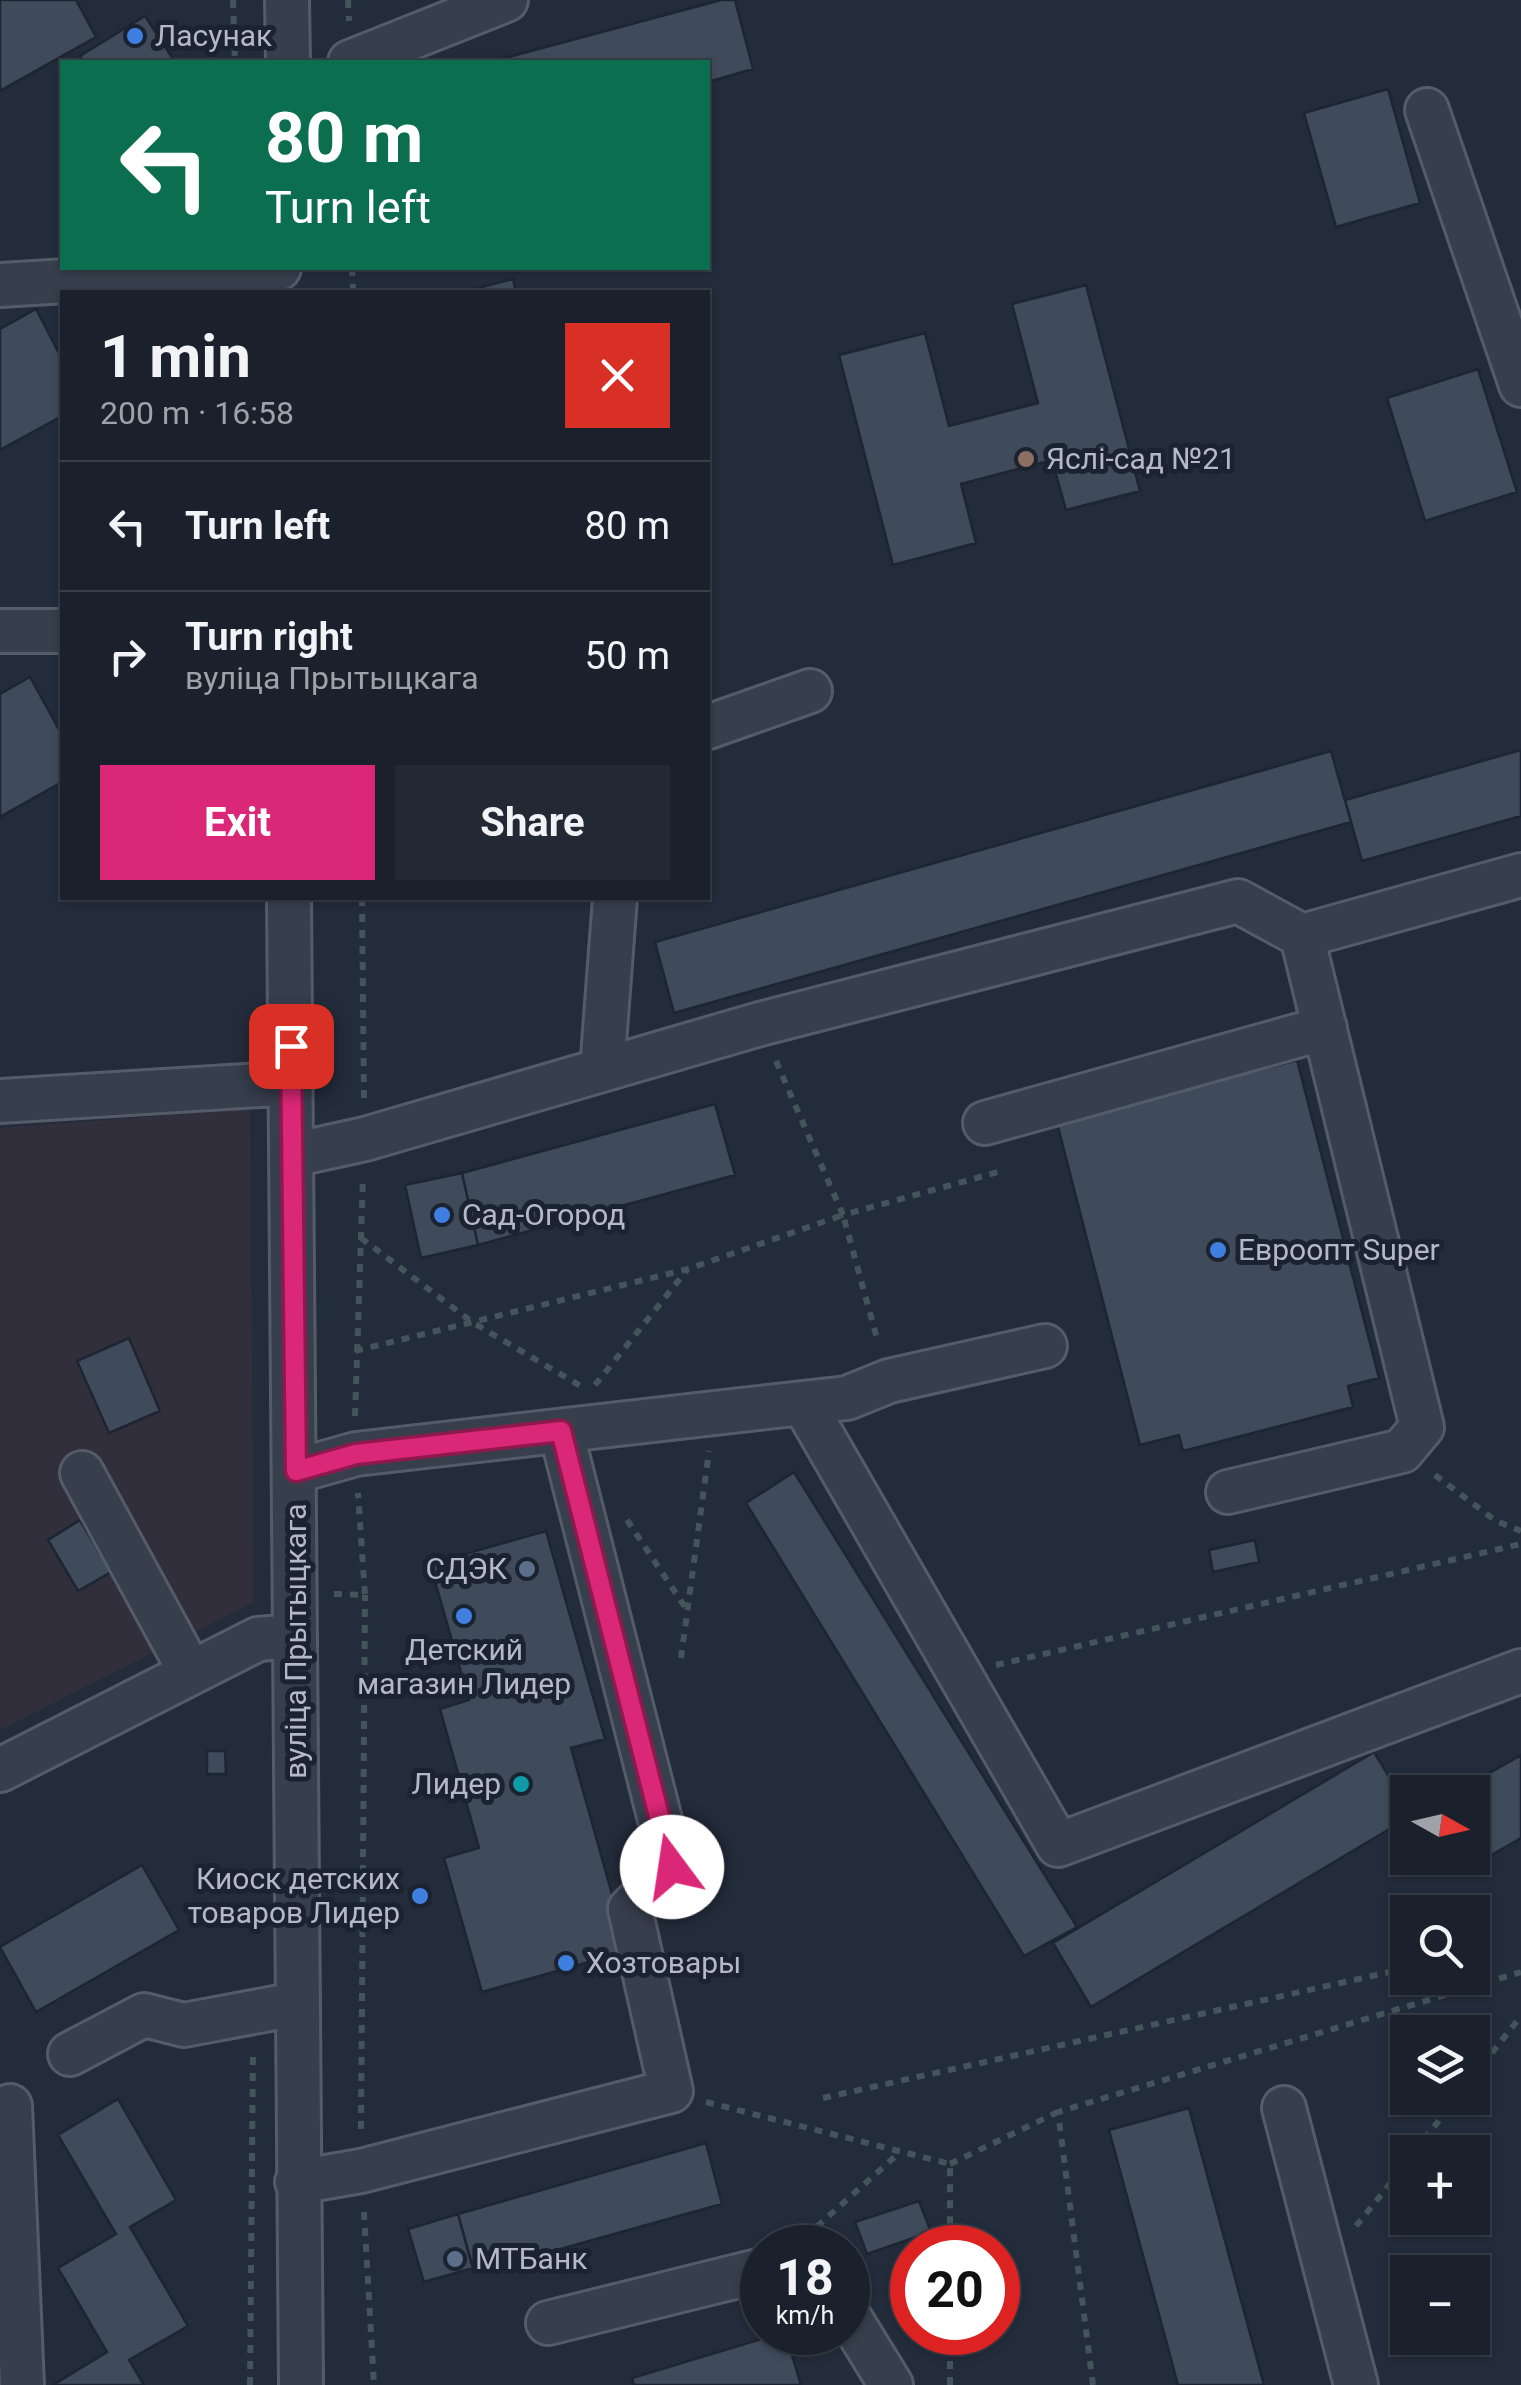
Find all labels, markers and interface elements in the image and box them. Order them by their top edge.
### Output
place label: Ласунак [155,18,272,53]
marker: Ласунак [124,25,146,47]
text: 80 m [265,97,423,179]
icon: left [100,100,230,230]
text: Turn left [265,181,431,234]
text: 1 min [100,321,251,392]
button: close [565,323,670,428]
text: 200 m · 16:58 [100,394,294,432]
place label: Яслі-сад №21 [1046,441,1236,476]
marker: Яслі-сад №21 [1015,448,1037,470]
icon: left [100,499,155,554]
text: Turn left [185,504,330,548]
text: 80 m [585,504,670,548]
text: Turn right [185,615,353,659]
icon: right [100,629,155,684]
text: 50 m [585,634,670,678]
text: вуліца Прытыцкага [185,659,479,697]
button: Exit [100,765,375,880]
button: Share [395,765,670,880]
pin [249,1004,334,1089]
icon: arrive [264,1019,319,1074]
place label: Сад-Огород [462,1197,625,1232]
marker: Сад-Огород [431,1204,453,1226]
place label: Евроопт Super [1238,1232,1440,1267]
marker: Евроопт Super [1207,1239,1229,1261]
street label: вуліца Прытыцкага [278,1503,313,1779]
place label: СДЭК [425,1551,508,1586]
marker: СДЭК [516,1558,538,1580]
marker: Детский магазин Лидер [453,1605,475,1627]
place label: Детский магазин Лидер [357,1632,571,1701]
place label: Лидер [412,1766,501,1801]
marker: Лидер [510,1773,532,1795]
north arrow [1390,1775,1490,1875]
map controls [1390,1775,1490,2355]
position arrow [620,1815,724,1919]
place label: Киоск детских товаров Лидер [188,1861,400,1930]
marker: Киоск детских товаров Лидер [409,1885,431,1907]
button: search [1390,1895,1490,1995]
place label: Хозтовары [586,1945,741,1980]
marker: Хозтовары [555,1952,577,1974]
button: layers [1390,2015,1490,2115]
button: + [1390,2135,1490,2235]
speed limit sign: 20 [890,2225,1020,2355]
place label: МТБанк [475,2241,587,2276]
marker: МТБанк [444,2248,466,2270]
text: 18 [776,2249,834,2307]
button: − [1390,2255,1490,2355]
text: km/h [776,2301,834,2330]

